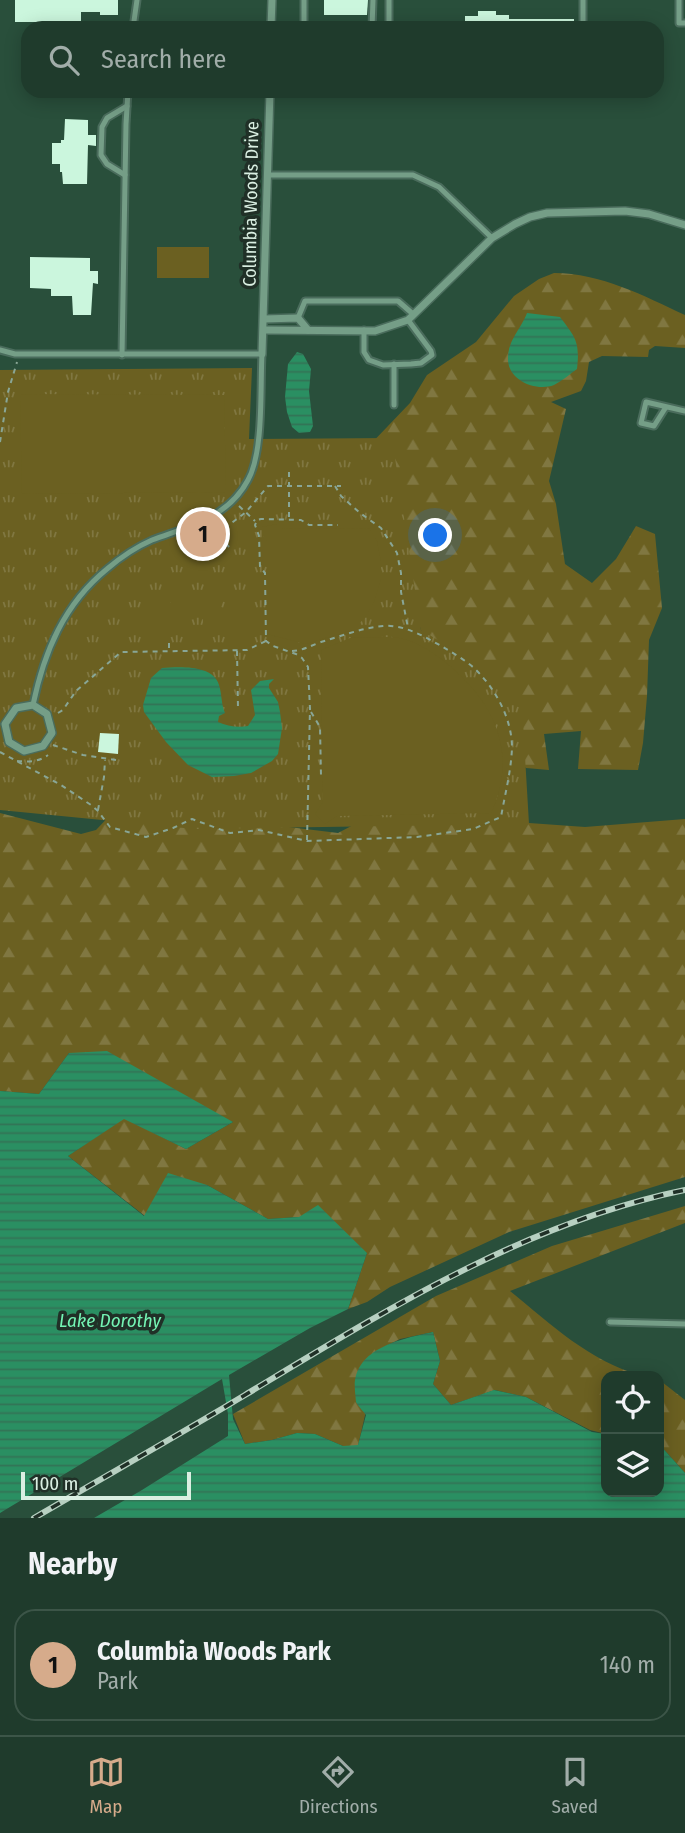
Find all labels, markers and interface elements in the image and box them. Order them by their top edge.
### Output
search box [21,21,664,98]
icon: search [45,41,83,79]
text: Search here [101,44,226,75]
street label: Columbia Woods Drive [239,121,263,287]
pin: 1 [180,508,226,560]
your location [418,518,452,552]
water label: Lake Dorothy [59,1309,162,1332]
map controls [601,1371,664,1497]
button: locate [601,1371,664,1434]
button: layers [601,1434,664,1497]
scale bar [21,1469,191,1501]
text: 100 m [32,1472,78,1495]
text: Nearby [28,1546,117,1582]
text: Columbia Woods Park [97,1636,331,1667]
text: 1 [48,1651,58,1679]
text: 140 m [600,1651,655,1679]
text: Park [97,1667,138,1695]
tab: Map [87,1753,125,1818]
tab: Directions [299,1753,378,1818]
tab: Saved [552,1753,598,1818]

